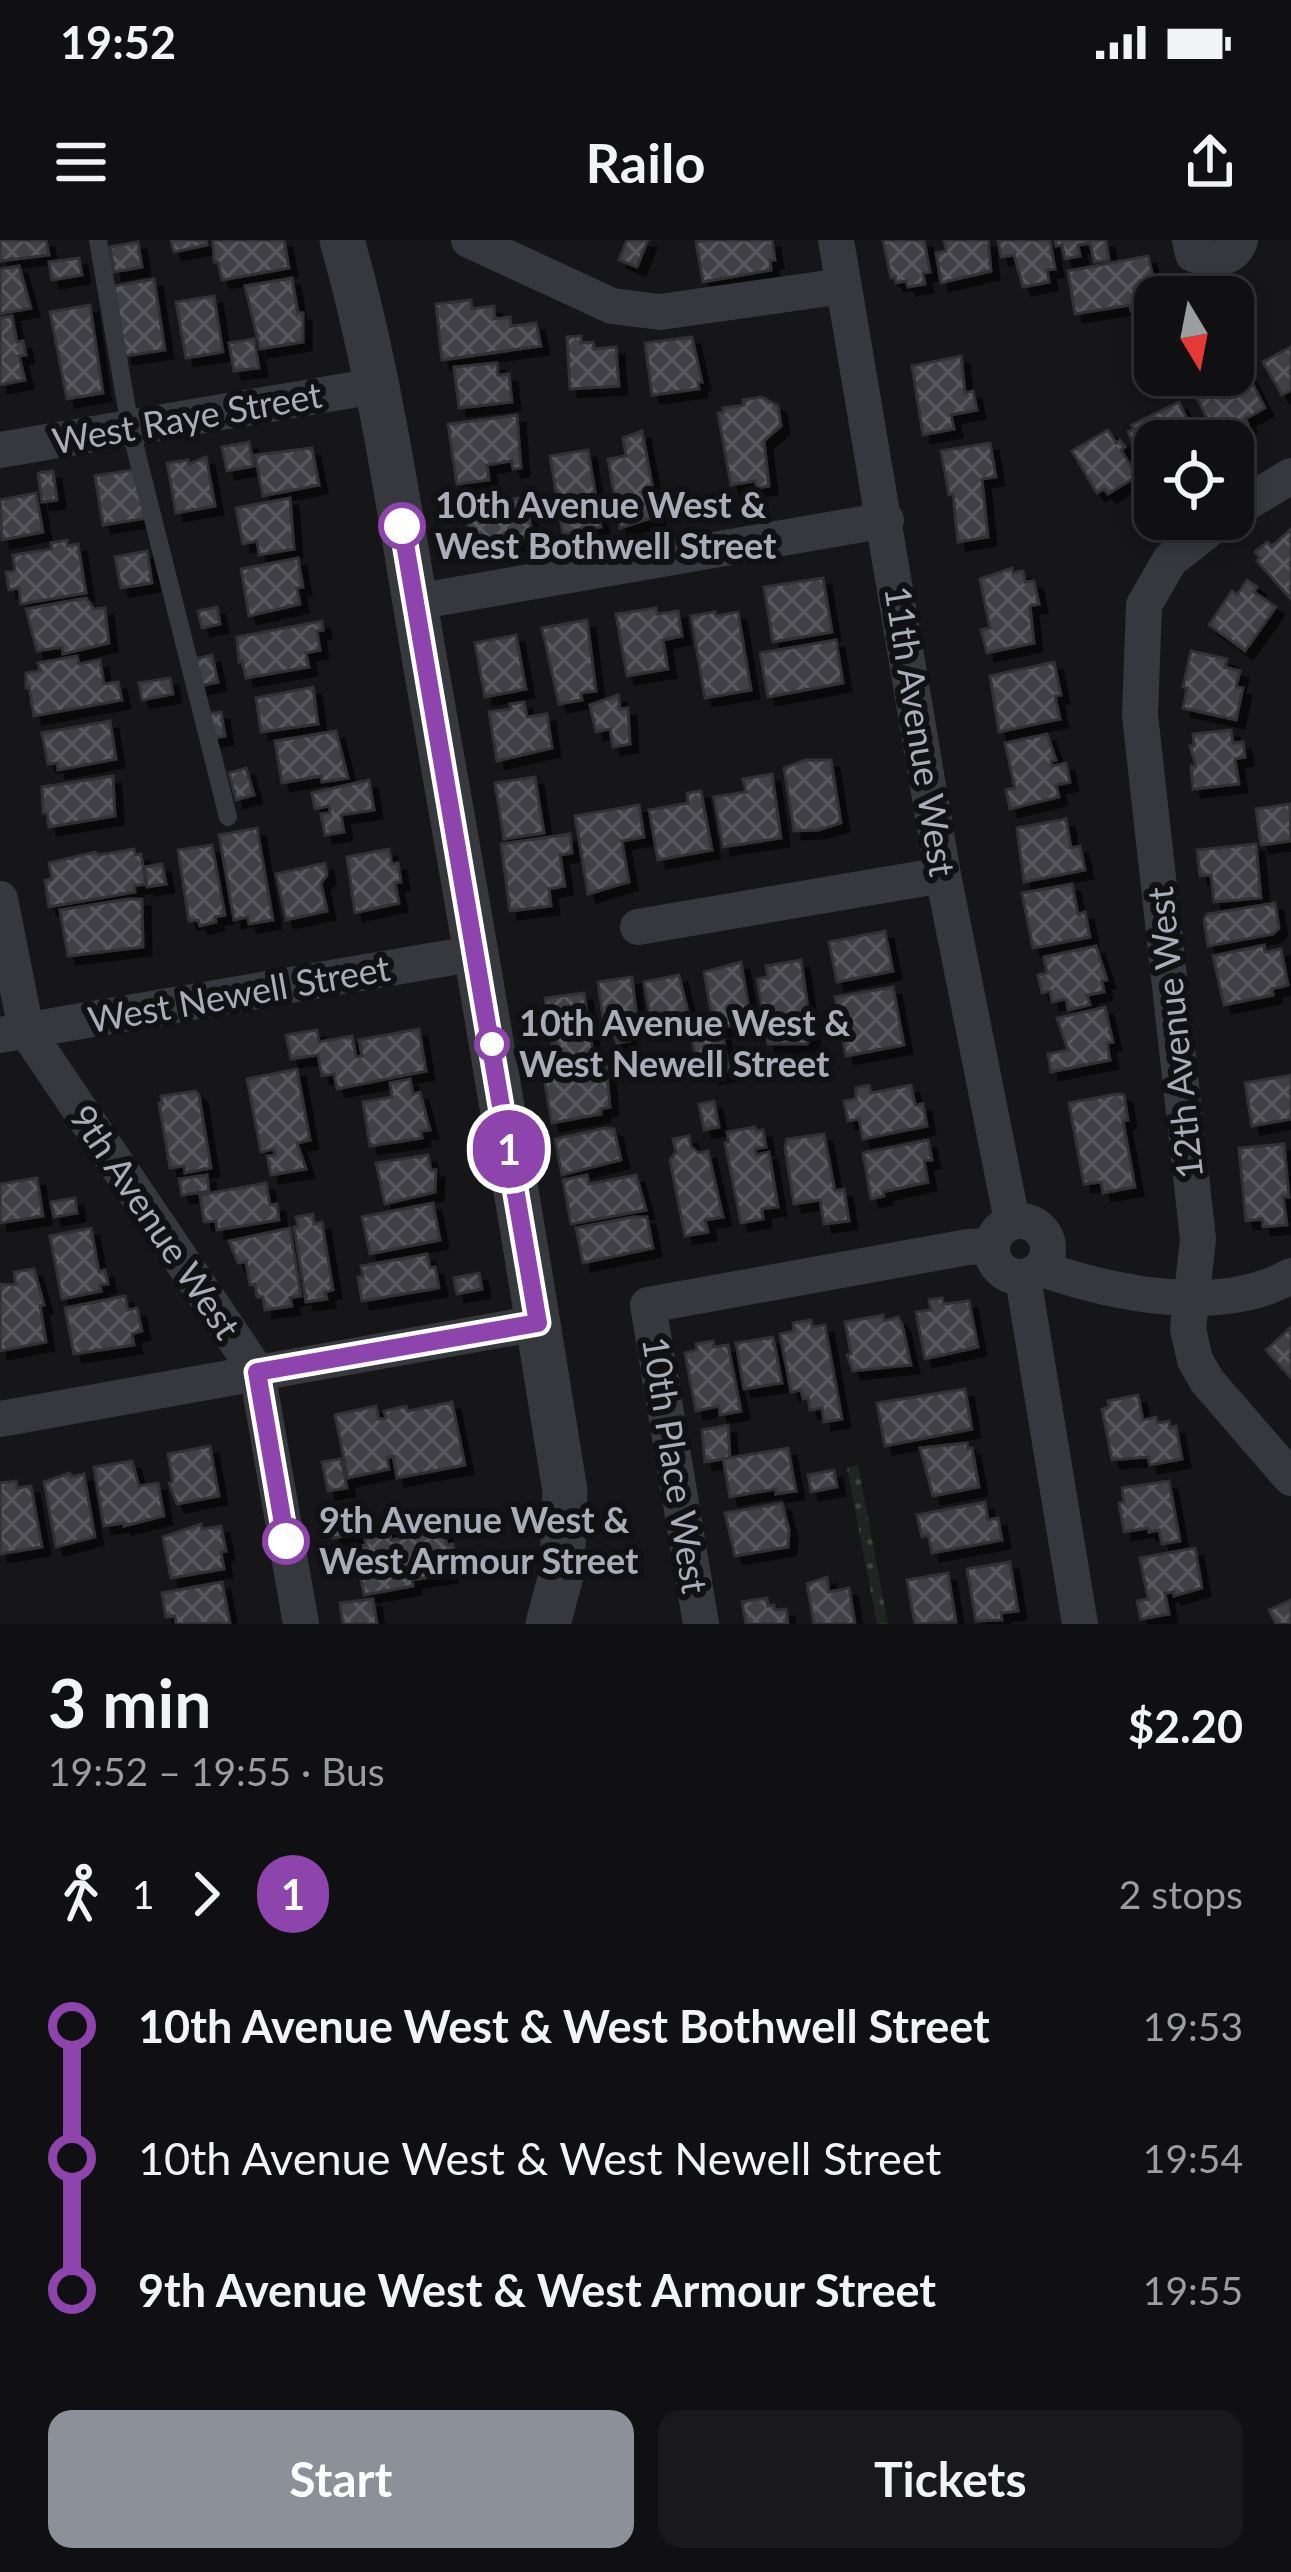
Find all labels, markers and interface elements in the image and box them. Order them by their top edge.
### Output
text: 19:52 [60,15,176,69]
icon: menu [48,129,114,195]
icon: share [1177,129,1243,195]
text: Railo [586,130,705,195]
north arrow [1134,276,1254,396]
map controls [1134,276,1254,540]
street label: West Raye Street [49,372,325,462]
button: locate [1134,420,1254,540]
place label: 10th Avenue West & West Bothwell Street [435,482,777,567]
marker: 10th Avenue West & West Bothwell Street [380,504,424,548]
street label: 11th Avenue West [876,582,966,879]
street label: 12th Avenue West [1137,885,1211,1181]
street label: West Newell Street [84,945,393,1041]
place label: 10th Avenue West & West Newell Street [519,1000,850,1085]
marker: 10th Avenue West & West Newell Street [476,1028,508,1060]
street label: 9th Avenue West [61,1096,250,1347]
line badge: 1 [470,1110,548,1188]
text: 1 [497,1124,521,1174]
street label: 10th Place West [634,1333,718,1596]
place label: 9th Avenue West & West Armour Street [319,1497,639,1582]
marker: 9th Avenue West & West Armour Street [264,1519,308,1563]
text: 3 min [48,1663,212,1742]
text: $2.20 [1128,1699,1243,1753]
text: 19:52 – 19:55 · Bus [48,1748,385,1794]
icon: walk [48,1861,114,1927]
icon: forward [173,1861,239,1927]
text: 1 [281,1869,305,1919]
text: 1 [132,1871,155,1917]
text: 2 stops [1119,1871,1243,1917]
text: 10th Avenue West & West Bothwell Street [138,1999,990,2053]
text: 19:53 [1143,2003,1243,2049]
text: 10th Avenue West & West Newell Street [138,2131,941,2185]
text: 19:54 [1143,2135,1243,2181]
text: 9th Avenue West & West Armour Street [138,2263,936,2317]
text: 19:55 [1143,2267,1243,2313]
button: Start [48,2410,634,2548]
button: Tickets [658,2410,1243,2548]

